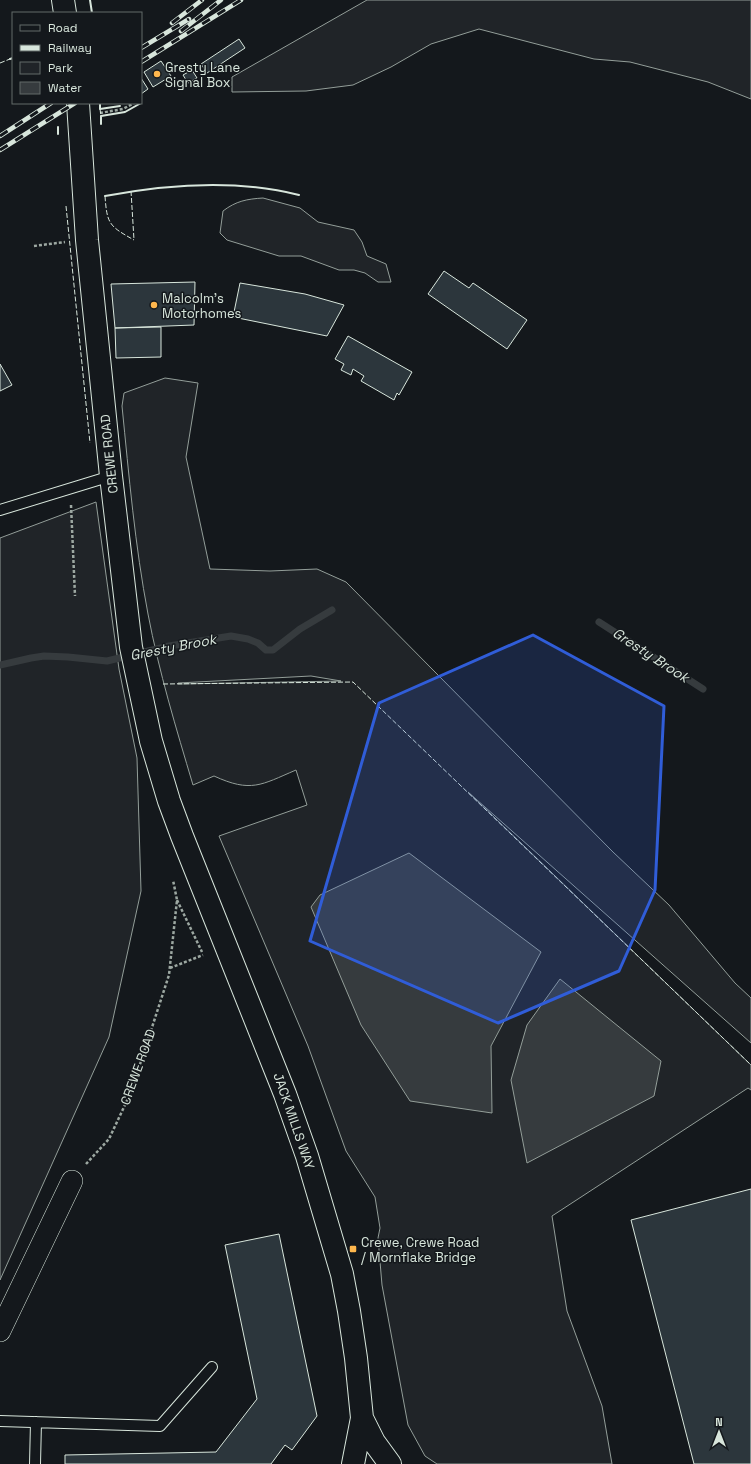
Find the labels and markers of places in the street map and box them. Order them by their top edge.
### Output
place label: Gresty Lane Signal Box [165,59,240,91]
marker: Gresty Lane Signal Box [152,69,162,79]
place label: Malcolm's Motorhomes [162,290,242,322]
marker: Malcolm's Motorhomes [149,300,159,310]
place label: Crewe, Crewe Road / Mornflake Bridge [361,1234,479,1266]
marker: Crewe, Crewe Road / Mornflake Bridge [348,1244,358,1254]

